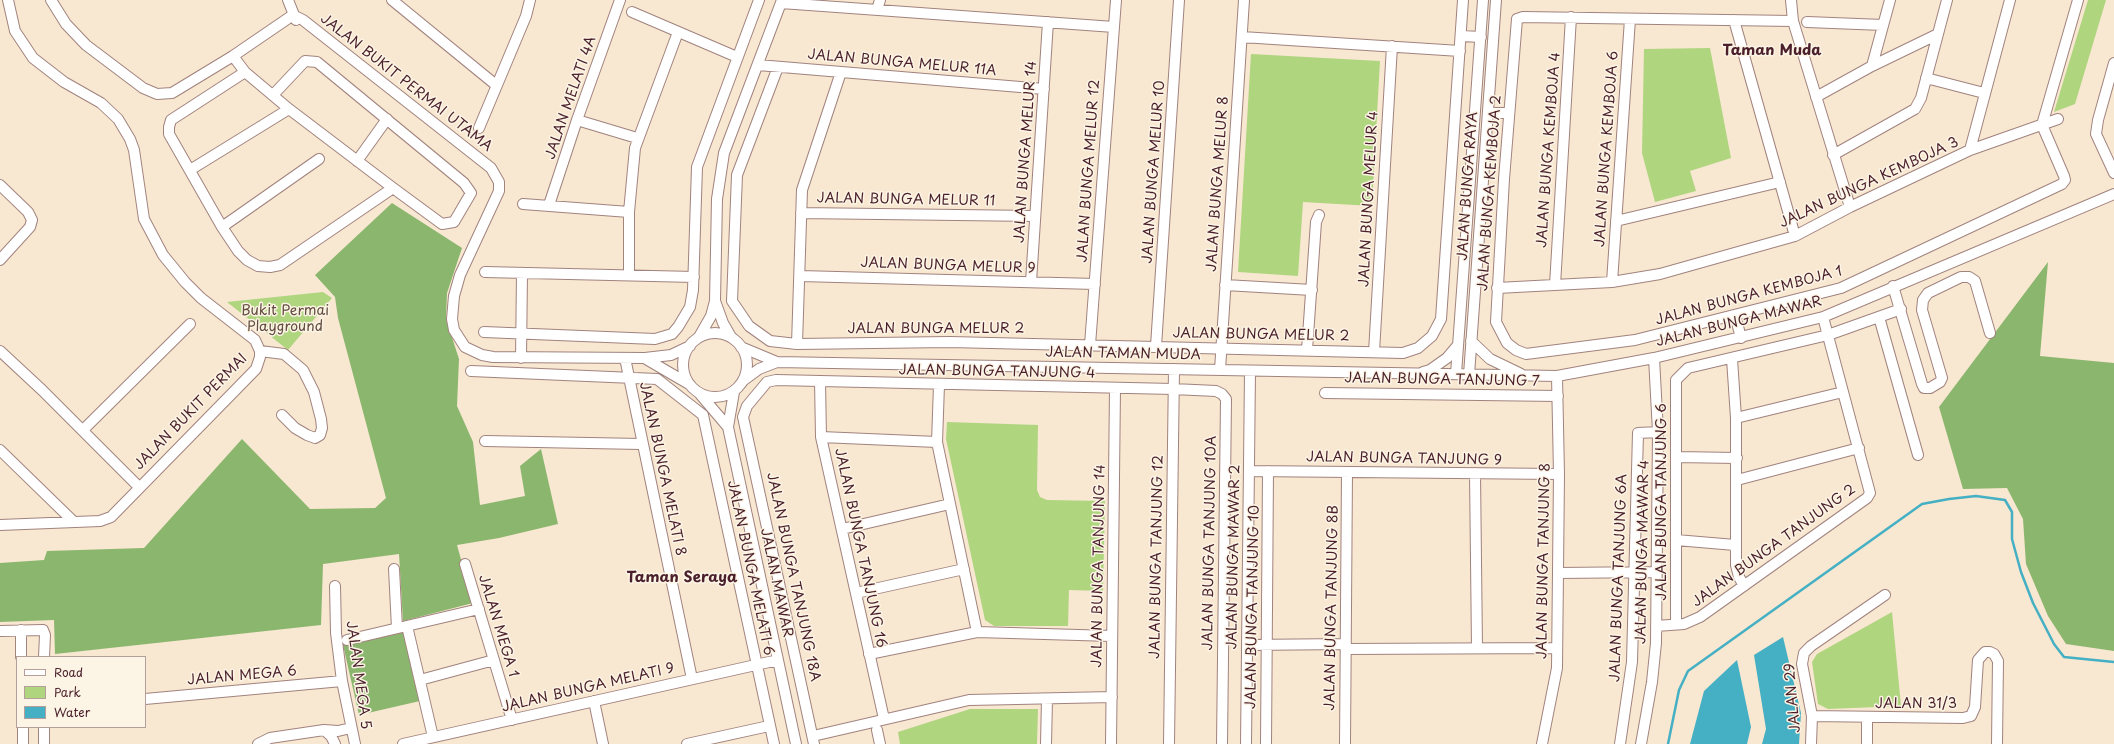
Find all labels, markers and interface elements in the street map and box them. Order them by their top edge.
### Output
street label: JALAN BUKIT PERMAI UTAMA [317,11,495,155]
street label: JALAN MELATI 4A [542,34,600,162]
district label: Taman Muda [1722,42,1822,60]
street label: JALAN BUNGA MELUR 11A [807,46,997,80]
street label: JALAN BUNGA KEMBOJA 6 [1592,50,1622,248]
street label: JALAN BUNGA KEMBOJA 4 [1534,52,1564,248]
street label: JALAN BUNGA MELUR 14 [1011,60,1041,244]
street label: JALAN BUNGA MELUR 12 [1074,79,1104,263]
street label: JALAN BUNGA MELUR 10 [1139,80,1169,264]
street label: JALAN BUNGA KEMBOJA 2 [1475,94,1505,292]
street label: JALAN BUNGA MELUR 8 [1203,96,1233,272]
street label: JALAN BUNGA MELUR 4 [1356,111,1382,287]
street label: JALAN BUNGA RAYA [1454,111,1482,261]
street label: JALAN BUNGA KEMBOJA 3 [1777,134,1961,232]
street label: JALAN BUNGA MELUR 11 [816,190,996,210]
street label: JALAN BUNGA MELUR 9 [860,255,1036,277]
street label: JALAN BUNGA KEMBOJA 1 [1654,263,1844,329]
street label: JALAN BUNGA MAWAR [1654,293,1824,351]
park label: Bukit Permai Playground [241,303,329,336]
street label: JALAN BUNGA MELUR 2 [848,321,1024,337]
street label: JALAN BUNGA MELUR 2 [1172,325,1350,345]
street label: JALAN TAMAN MUDA [1045,344,1201,364]
street label: JALAN BUKIT PERMAI [131,350,251,474]
street label: JALAN BUNGA TANJUNG 4 [898,362,1096,382]
street label: JALAN BUNGA TANJUNG 7 [1344,370,1540,390]
street label: JALAN BUNGA MELATI 8 [635,380,689,558]
street label: JALAN BUNGA TANJUNG 6 [1654,403,1670,601]
street label: JALAN BUNGA TANJUNG 10A [1200,436,1220,650]
street label: JALAN BUNGA TANJUNG 16 [831,447,889,649]
street label: JALAN BUNGA TANJUNG 9 [1306,449,1502,469]
street label: JALAN BUNGA TANJUNG 12 [1147,455,1167,659]
street label: JALAN BUNGA MAWAR 4 [1633,460,1653,644]
street label: JALAN BUNGA TANJUNG 8 [1534,463,1554,659]
street label: JALAN BUNGA TANJUNG 14 [1089,464,1109,668]
street label: JALAN BUNGA MAWAR 2 [1224,464,1244,650]
street label: JALAN BUNGA TANJUNG 18A [763,471,823,683]
street label: JALAN BUNGA TANJUNG 6A [1607,474,1631,682]
street label: JALAN BUNGA MELATI 6 [723,479,777,657]
street label: JALAN BUNGA TANJUNG 2 [1689,481,1859,611]
street label: JALAN BUNGA TANJUNG 10 [1243,505,1263,709]
street label: JALAN BUNGA TANJUNG 8B [1322,505,1342,711]
street label: JALAN MAWAR [756,527,796,639]
district label: Taman Seraya [627,569,737,587]
street label: JALAN MEGA 1 [474,573,522,679]
street label: JALAN MEGA 5 [342,620,374,730]
legend [16,656,146,728]
street label: JALAN BUNGA MELATI 9 [500,660,676,716]
street label: JALAN 29 [1782,662,1804,734]
text: Road [54,663,83,681]
street label: JALAN MEGA 6 [186,663,298,689]
text: Park [54,683,81,701]
street label: JALAN 31/3 [1875,696,1957,712]
text: Water [54,703,90,721]

